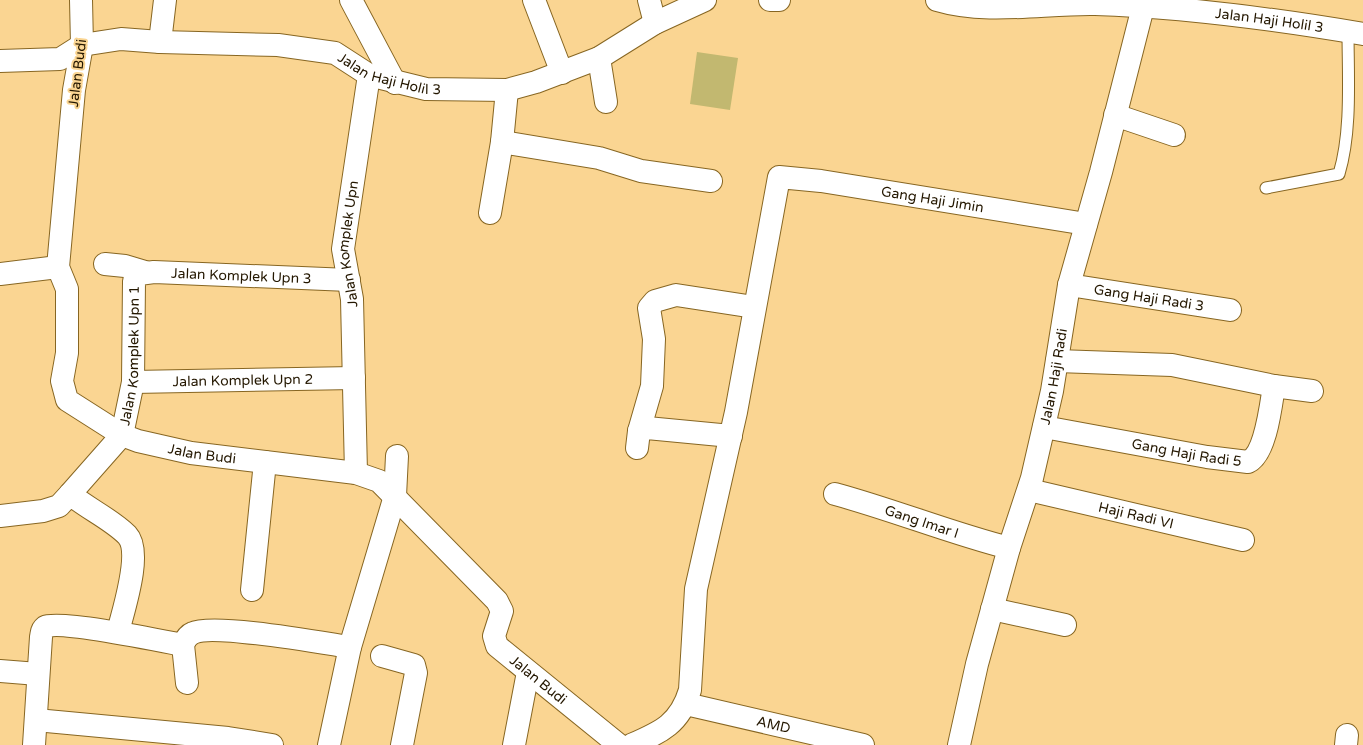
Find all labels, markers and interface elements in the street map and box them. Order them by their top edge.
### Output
street label: Jalan Haji Holil 3 [1214,5,1325,36]
street label: Jalan Budi [65,38,90,108]
street label: Jalan Haji Holil 3 [335,49,441,98]
street label: Jalan Komplek Upn [335,179,362,307]
street label: Gang Haji Jimin [880,183,985,216]
street label: Jalan Komplek Upn 3 [171,265,312,287]
street label: Gang Haji Radi 3 [1093,281,1205,315]
street label: Jalan Komplek Upn 1 [116,285,143,427]
street label: Jalan Haji Radi [1037,327,1071,426]
street label: Jalan Komplek Upn 2 [173,371,313,390]
street label: Gang Haji Radi 5 [1130,435,1243,470]
street label: Jalan Budi [166,440,237,467]
street label: Haji Radi VI [1097,499,1175,533]
street label: Gang Imar I [882,502,961,542]
street label: Jalan Budi [506,652,570,708]
street label: AMD [755,713,792,737]

